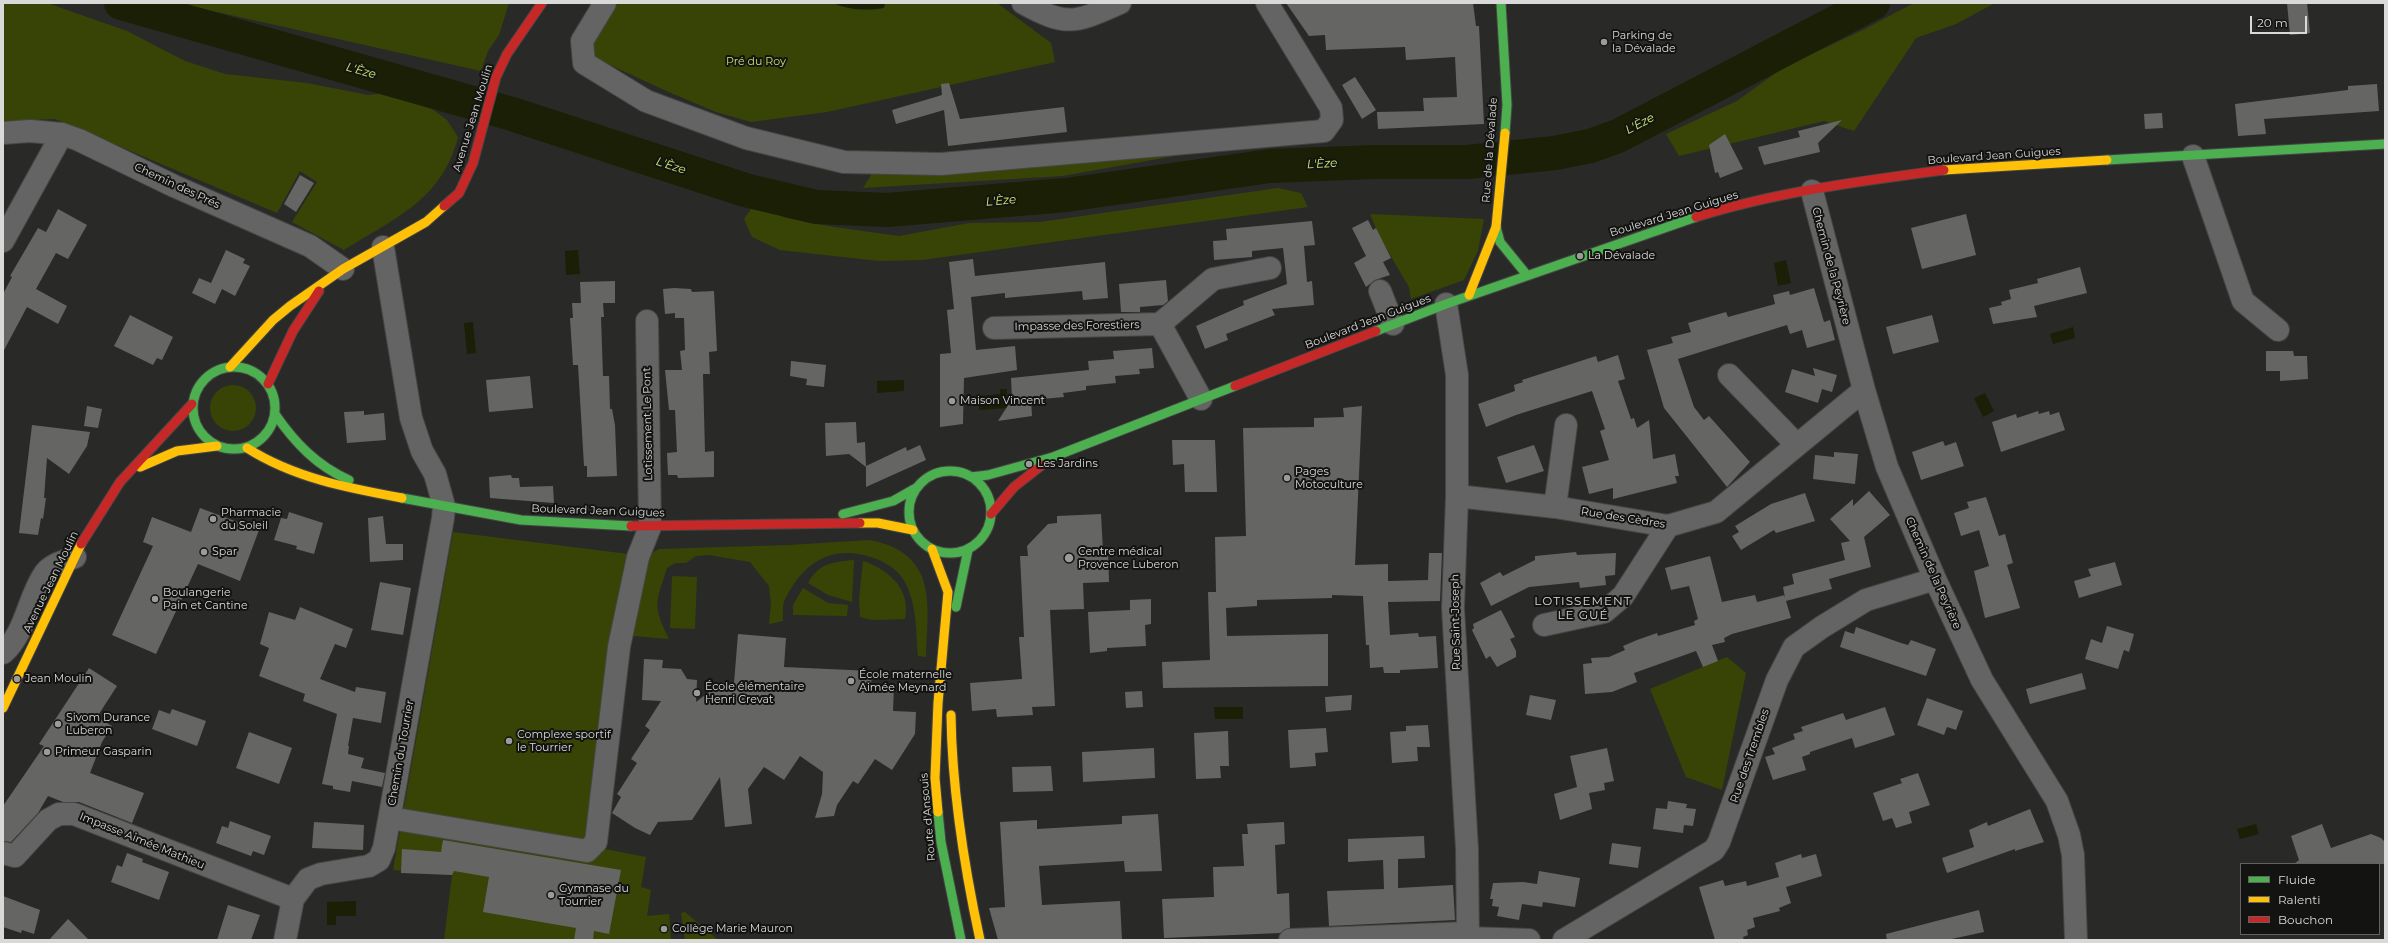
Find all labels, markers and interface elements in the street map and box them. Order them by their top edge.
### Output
scale bar [2252,8,2309,34]
text: 20 m [2257,15,2288,30]
place label: Parking de la Dévalade [1612,29,1676,55]
marker: Parking de la Dévalade [1599,37,1609,47]
park label: Pré du Roy [726,55,786,69]
water label: L'Èze [344,60,378,82]
street label: Avenue Jean Moulin [450,63,496,173]
street label: Rue de la Dévalade [1480,97,1500,203]
water label: L'Èze [1623,110,1657,138]
street label: Boulevard Jean Guigues [1927,145,2061,167]
water label: L'Èze [654,154,688,178]
water label: L'Èze [1306,156,1338,172]
street label: Chemin des Prés [132,160,222,212]
street label: Boulevard Jean Guigues [1608,188,1740,240]
water label: L'Èze [985,192,1017,210]
street label: Chemin de la Peyrière [1809,206,1853,326]
place label: La Dévalade [1588,249,1655,263]
marker: La Dévalade [1575,251,1585,261]
street label: Boulevard Jean Guigues [1303,292,1433,352]
street label: Impasse des Forestiers [1014,318,1140,334]
street label: Lotissement Le Pont [640,367,656,481]
place label: Maison Vincent [960,394,1045,408]
marker: Maison Vincent [947,396,957,406]
place label: Les Jardins [1037,457,1098,471]
marker: Les Jardins [1024,459,1034,469]
place label: Pages Motoculture [1295,465,1363,491]
marker: Pages Motoculture [1282,473,1292,483]
street label: Boulevard Jean Guigues [531,502,665,520]
street label: Rue des Cèdres [1580,505,1666,531]
place label: Pharmacie du Soleil [221,506,281,532]
marker: Pharmacie du Soleil [208,514,218,524]
street label: Chemin de la Peyrière [1902,515,1964,631]
street label: Avenue Jean Moulin [21,529,81,635]
place label: Spar [212,545,237,559]
place label: Centre médical Provence Luberon [1078,545,1179,571]
marker: Spar [199,547,209,557]
marker: Centre médical Provence Luberon [1063,552,1075,564]
street label: Rue Saint-Joseph [1449,574,1463,670]
place label: Boulangerie Pain et Cantine [163,586,248,612]
marker: Boulangerie Pain et Cantine [150,594,160,604]
district label: LOTISSEMENT LE GUÉ [1534,594,1632,622]
place label: École maternelle Aimée Meynard [859,668,952,694]
place label: Jean Moulin [25,672,92,686]
marker: Jean Moulin [12,674,22,684]
marker: École maternelle Aimée Meynard [846,676,856,686]
place label: École élémentaire Henri Crevat [705,680,804,706]
marker: École élémentaire Henri Crevat [692,688,702,698]
street label: Chemin du Tourrier [385,699,417,807]
street label: Rue des Trembles [1728,707,1772,805]
place label: Sivom Durance Luberon [66,711,150,737]
marker: Sivom Durance Luberon [53,719,63,729]
place label: Complexe sportif le Tourrier [517,728,611,754]
marker: Complexe sportif le Tourrier [504,736,514,746]
place label: Primeur Gasparin [55,745,152,759]
marker: Primeur Gasparin [42,747,52,757]
street label: Route d'Ansouis [918,772,938,862]
street label: Impasse Aimée Mathieu [78,810,206,872]
legend [2240,863,2380,935]
text: Fluide [2278,872,2316,887]
place label: Gymnase du Tourrier [559,882,629,908]
marker: Gymnase du Tourrier [546,890,556,900]
text: Ralenti [2278,892,2320,907]
text: Bouchon [2278,912,2333,927]
place label: Collège Marie Mauron [672,922,793,936]
marker: Collège Marie Mauron [659,924,669,934]

